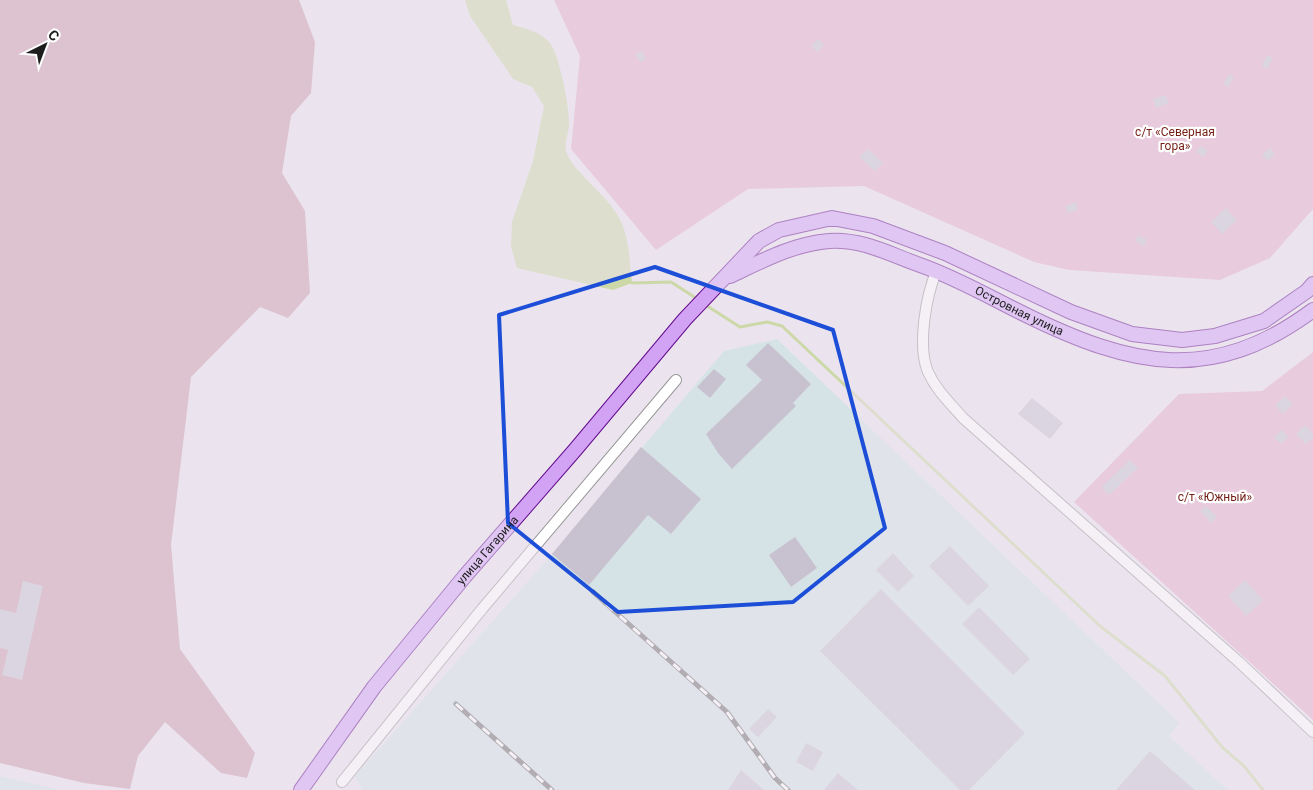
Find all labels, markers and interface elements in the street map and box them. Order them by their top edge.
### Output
north arrow [20,20,70,70]
text: С [45,26,62,44]
park label: с/т «Северная гора» [1135,125,1215,153]
street label: Островная улица [973,283,1066,338]
park label: с/т «Южный» [1178,490,1253,504]
street label: улица Гагарина [454,513,521,587]

